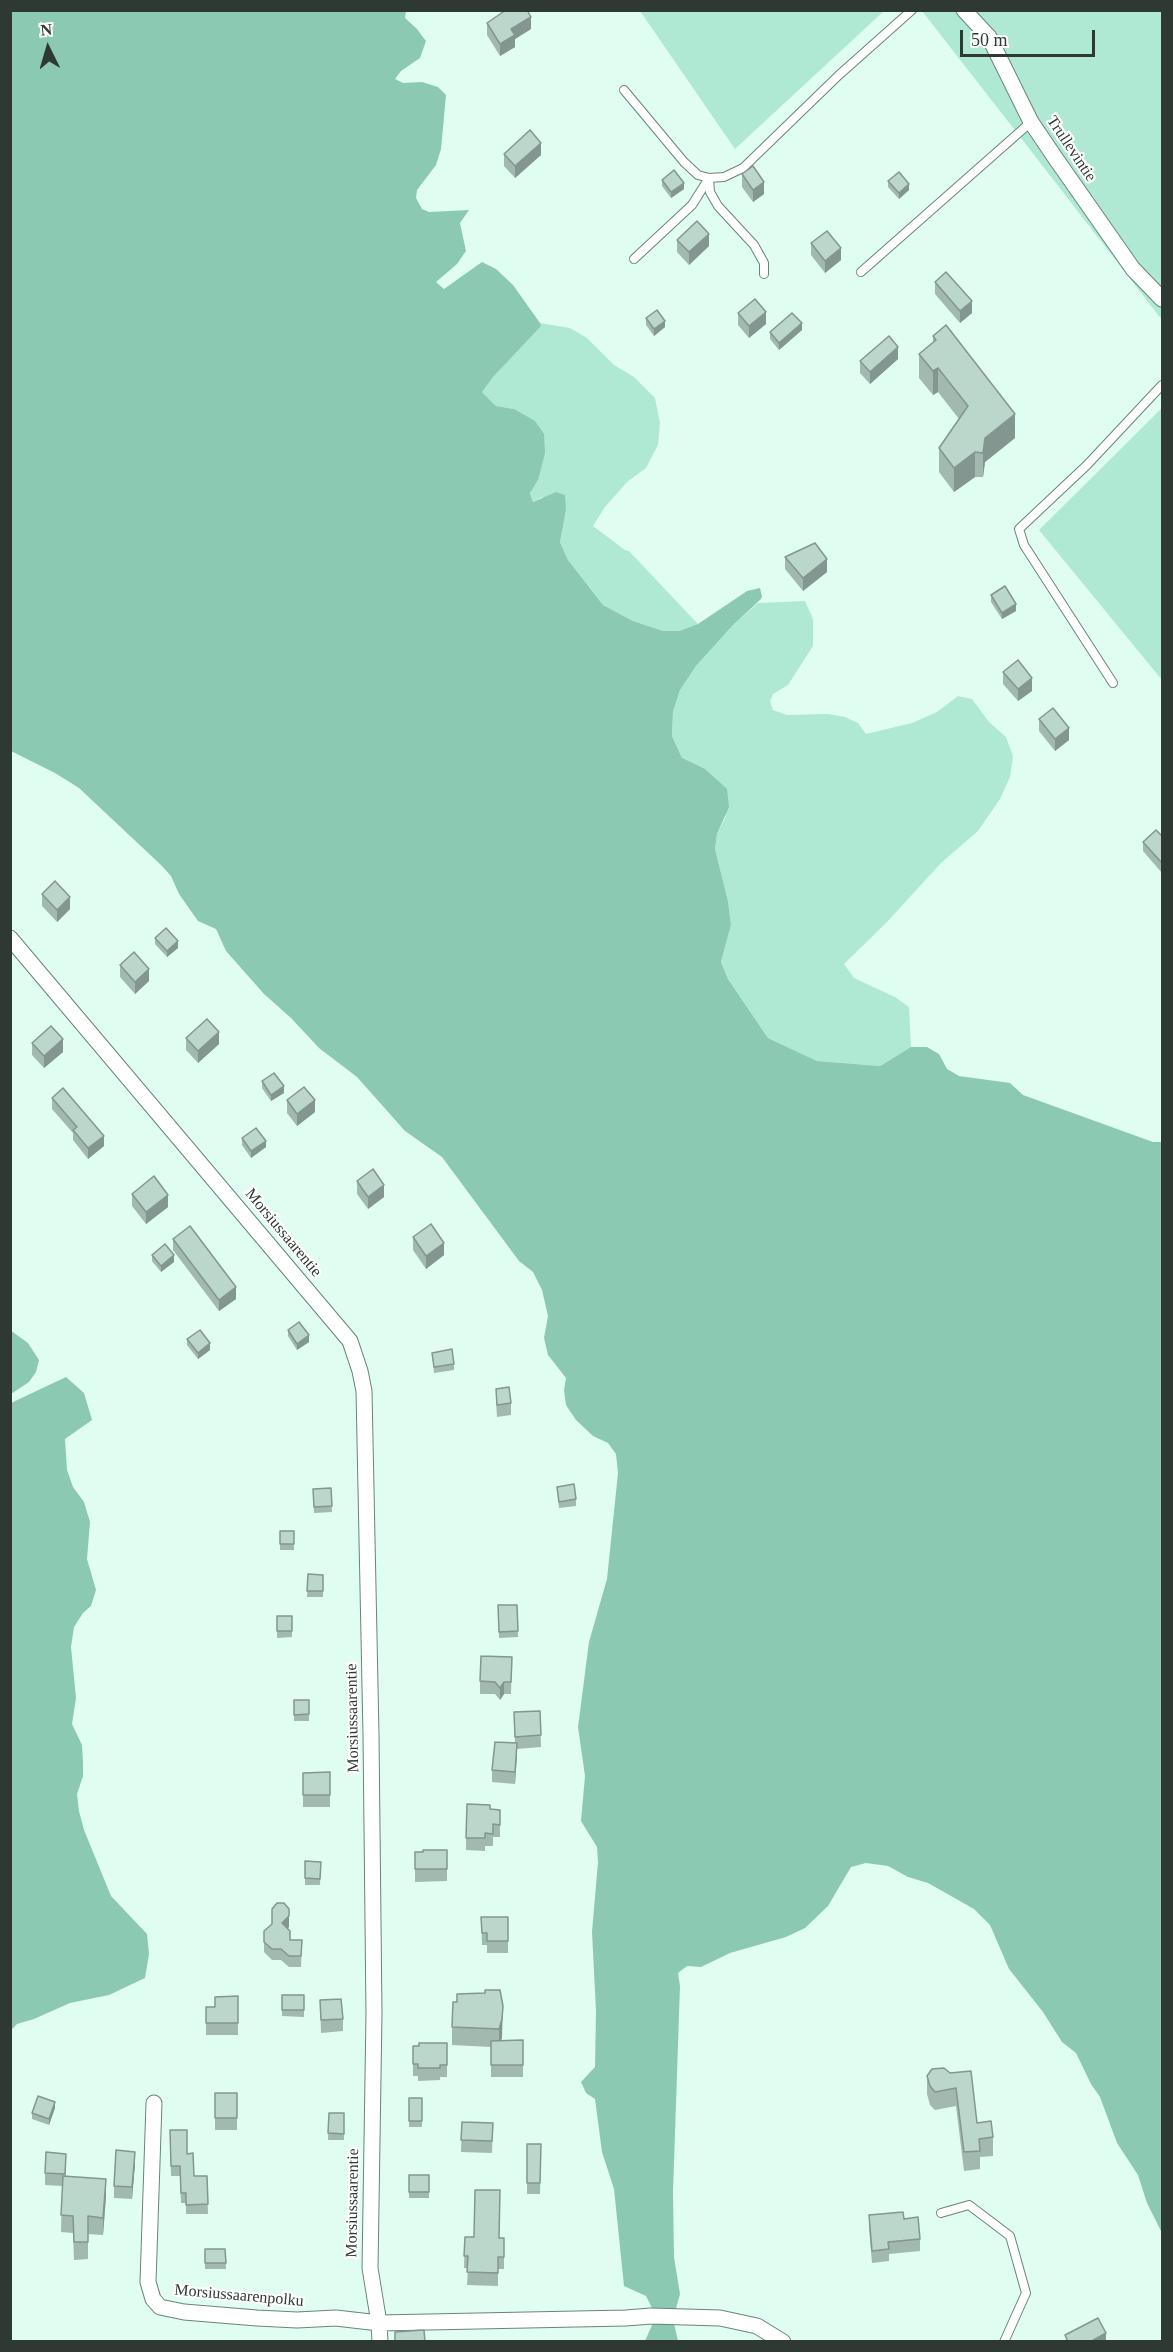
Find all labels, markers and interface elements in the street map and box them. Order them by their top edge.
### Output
north arrow [18,18,78,78]
scale bar [963,18,1098,56]
text: N [40,21,53,39]
text: 50 m [971,30,1008,50]
street label: Trullevintie [1042,113,1100,185]
street label: Morsiussaarentie [241,1185,325,1281]
street label: Morsiussaarentie [342,1663,364,1773]
street label: Morsiussaarentie [342,2148,364,2258]
street label: Morsiussaarenpolku [174,2281,304,2311]

